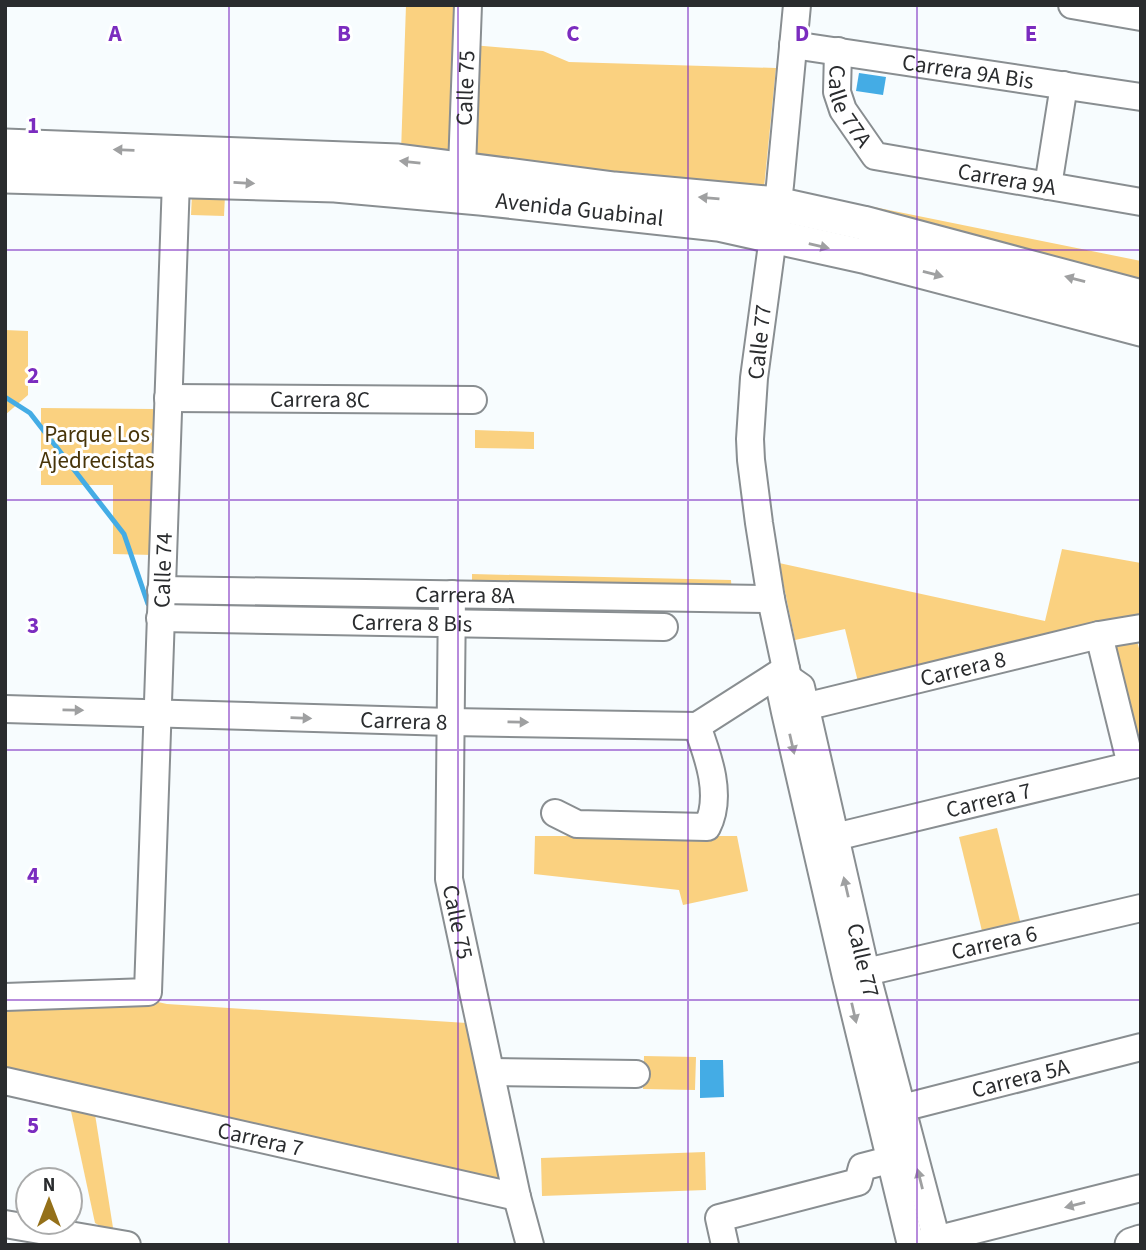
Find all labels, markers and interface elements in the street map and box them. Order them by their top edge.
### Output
text: A [107,17,122,50]
text: B [337,17,351,50]
text: C [566,17,580,50]
text: D [795,17,809,50]
text: E [1025,17,1037,50]
street label: Carrera 9A Bis [900,46,1036,98]
street label: Calle 75 [448,50,483,126]
street label: Calle 77A [820,65,880,155]
text: 1 [27,109,39,142]
one-way arrow [113,145,135,156]
street label: Carrera 9A [955,155,1059,204]
one-way arrow [399,157,421,168]
one-way arrow [233,177,255,188]
street label: Avenida Guabinal [494,184,665,235]
one-way arrow [697,192,719,203]
one-way arrow [808,240,830,251]
one-way arrow [922,269,944,280]
one-way arrow [1064,273,1086,284]
street label: Calle 77 [739,303,780,381]
text: 2 [27,359,39,392]
street label: Carrera 8C [270,383,370,416]
park label: Parque Los Ajedrecistas [39,418,155,477]
street label: Calle 74 [145,532,181,609]
street label: Carrera 8A [415,578,515,612]
street label: Carrera 8 Bis [351,605,472,641]
text: 3 [27,609,39,642]
street label: Carrera 8 [917,642,1009,695]
street label: Carrera 8 [360,703,448,739]
one-way arrow [63,704,85,716]
one-way arrow [290,712,312,723]
one-way arrow [507,716,529,728]
one-way arrow [787,733,798,755]
street label: Carrera 7 [943,774,1035,827]
text: 4 [27,859,39,892]
one-way arrow [841,876,852,898]
street label: Calle 75 [434,882,482,962]
street label: Carrera 6 [948,917,1040,969]
street label: Calle 77 [838,920,888,1001]
one-way arrow [849,1002,860,1024]
street label: Carrera 5A [968,1050,1073,1107]
text: 5 [27,1109,39,1142]
street label: Carrera 7 [214,1114,306,1165]
north arrow [14,1166,84,1236]
one-way arrow [914,1168,925,1190]
text: N [43,1172,55,1199]
one-way arrow [1063,1200,1085,1211]

